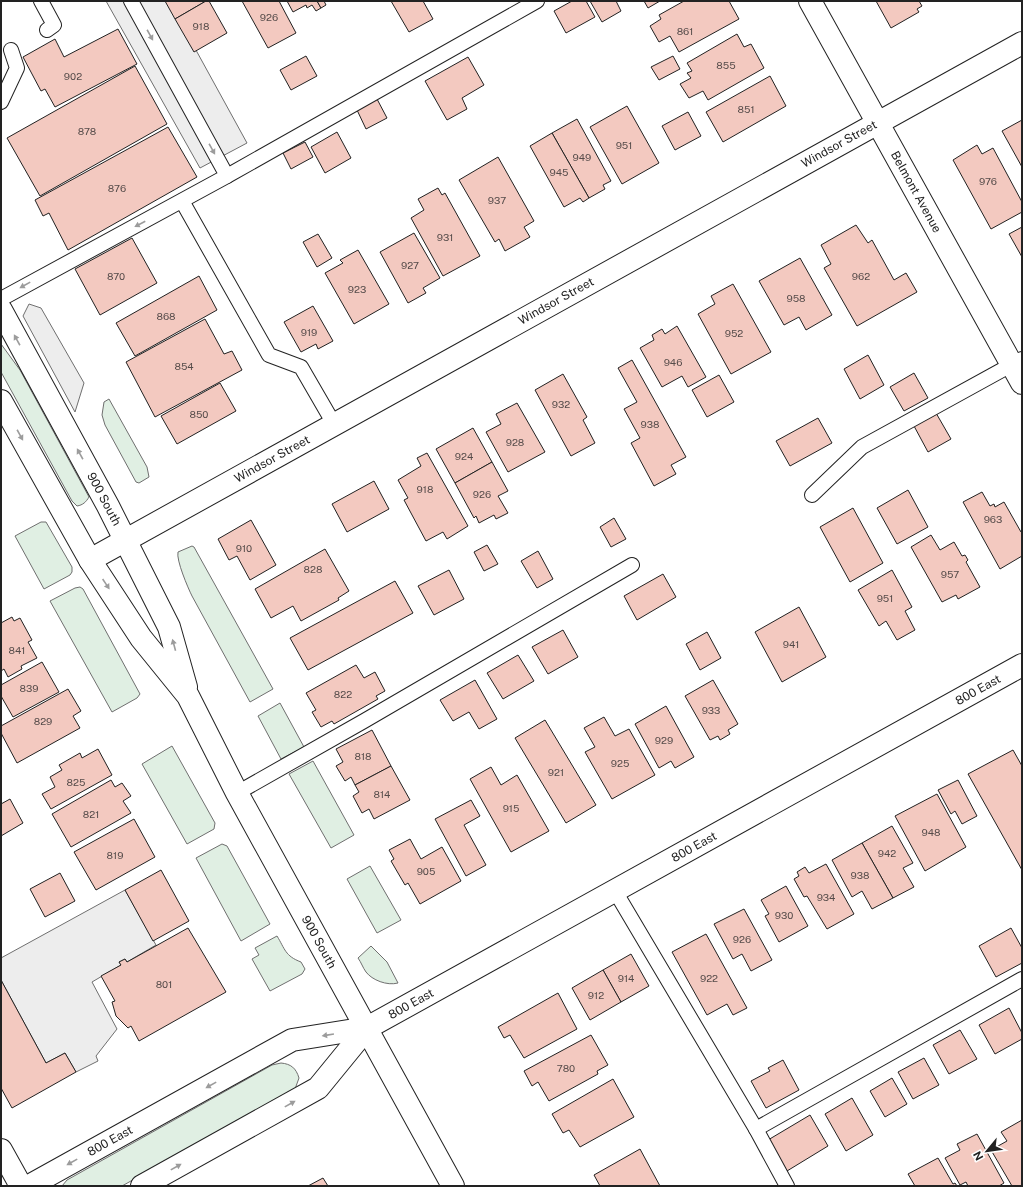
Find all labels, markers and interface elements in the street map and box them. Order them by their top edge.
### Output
house number: 926 [260,11,278,23]
house number: 918 [193,20,209,32]
house number: 861 [677,25,693,37]
one-way arrow [147,29,153,41]
house number: 855 [716,59,736,71]
house number: 902 [64,70,82,82]
house number: 851 [738,103,754,115]
street label: Windsor Street [799,117,879,171]
house number: 878 [78,125,96,137]
house number: 951 [616,139,632,151]
one-way arrow [209,143,216,155]
street label: Belmont Avenue [888,149,944,235]
house number: 949 [573,151,591,163]
house number: 945 [550,166,568,178]
house number: 976 [979,175,997,187]
house number: 876 [108,182,126,194]
house number: 937 [488,194,506,206]
one-way arrow [134,221,146,227]
house number: 931 [437,231,453,243]
house number: 927 [401,259,419,271]
house number: 870 [107,270,125,282]
house number: 962 [852,270,870,282]
street label: Windsor Street [516,274,596,328]
one-way arrow [20,282,31,289]
house number: 923 [348,283,366,295]
house number: 958 [786,292,806,304]
house number: 868 [156,310,176,322]
house number: 919 [301,326,317,338]
house number: 952 [725,327,743,339]
one-way arrow [14,334,20,345]
house number: 946 [664,356,682,368]
house number: 854 [174,360,194,372]
house number: 932 [552,398,570,410]
house number: 850 [189,408,209,420]
house number: 938 [641,418,659,430]
one-way arrow [16,429,23,441]
street label: Windsor Street [232,432,312,486]
house number: 928 [506,436,524,448]
one-way arrow [76,448,83,459]
house number: 924 [455,450,473,462]
street label: 900 South [84,470,124,528]
house number: 918 [417,483,433,495]
house number: 926 [473,488,491,500]
house number: 963 [984,513,1002,525]
house number: 910 [236,542,252,554]
house number: 828 [304,563,322,575]
house number: 957 [941,568,959,580]
one-way arrow [102,579,110,589]
house number: 951 [877,592,893,604]
house number: 941 [783,638,799,650]
one-way arrow [171,639,177,651]
house number: 841 [9,644,25,656]
street label: 800 East [953,672,1003,708]
house number: 839 [20,682,38,694]
house number: 822 [334,688,352,700]
house number: 933 [702,704,720,716]
house number: 829 [34,715,52,727]
house number: 929 [655,734,673,746]
house number: 818 [354,750,372,762]
house number: 925 [611,757,629,769]
house number: 921 [548,766,564,778]
house number: 825 [67,776,85,788]
house number: 814 [374,788,390,800]
house number: 915 [503,802,519,814]
house number: 821 [83,808,99,820]
house number: 948 [922,826,941,838]
street label: 800 East [669,829,719,865]
house number: 942 [878,847,896,859]
house number: 819 [107,849,123,861]
house number: 905 [417,865,435,877]
house number: 938 [851,869,869,881]
house number: 934 [817,891,835,903]
house number: 930 [775,909,793,921]
street label: 900 South [299,913,339,971]
house number: 926 [733,933,751,945]
house number: 914 [618,972,634,984]
house number: 922 [700,972,718,984]
house number: 801 [156,978,172,990]
street label: 800 East [386,986,436,1022]
house number: 912 [588,989,604,1001]
one-way arrow [322,1032,335,1038]
house number: 780 [557,1062,575,1074]
one-way arrow [205,1082,216,1089]
one-way arrow [284,1101,296,1108]
street label: 800 East [85,1123,135,1159]
north arrow [967,1131,1007,1171]
text: N [971,1149,986,1163]
one-way arrow [66,1159,78,1165]
one-way arrow [170,1164,182,1171]

